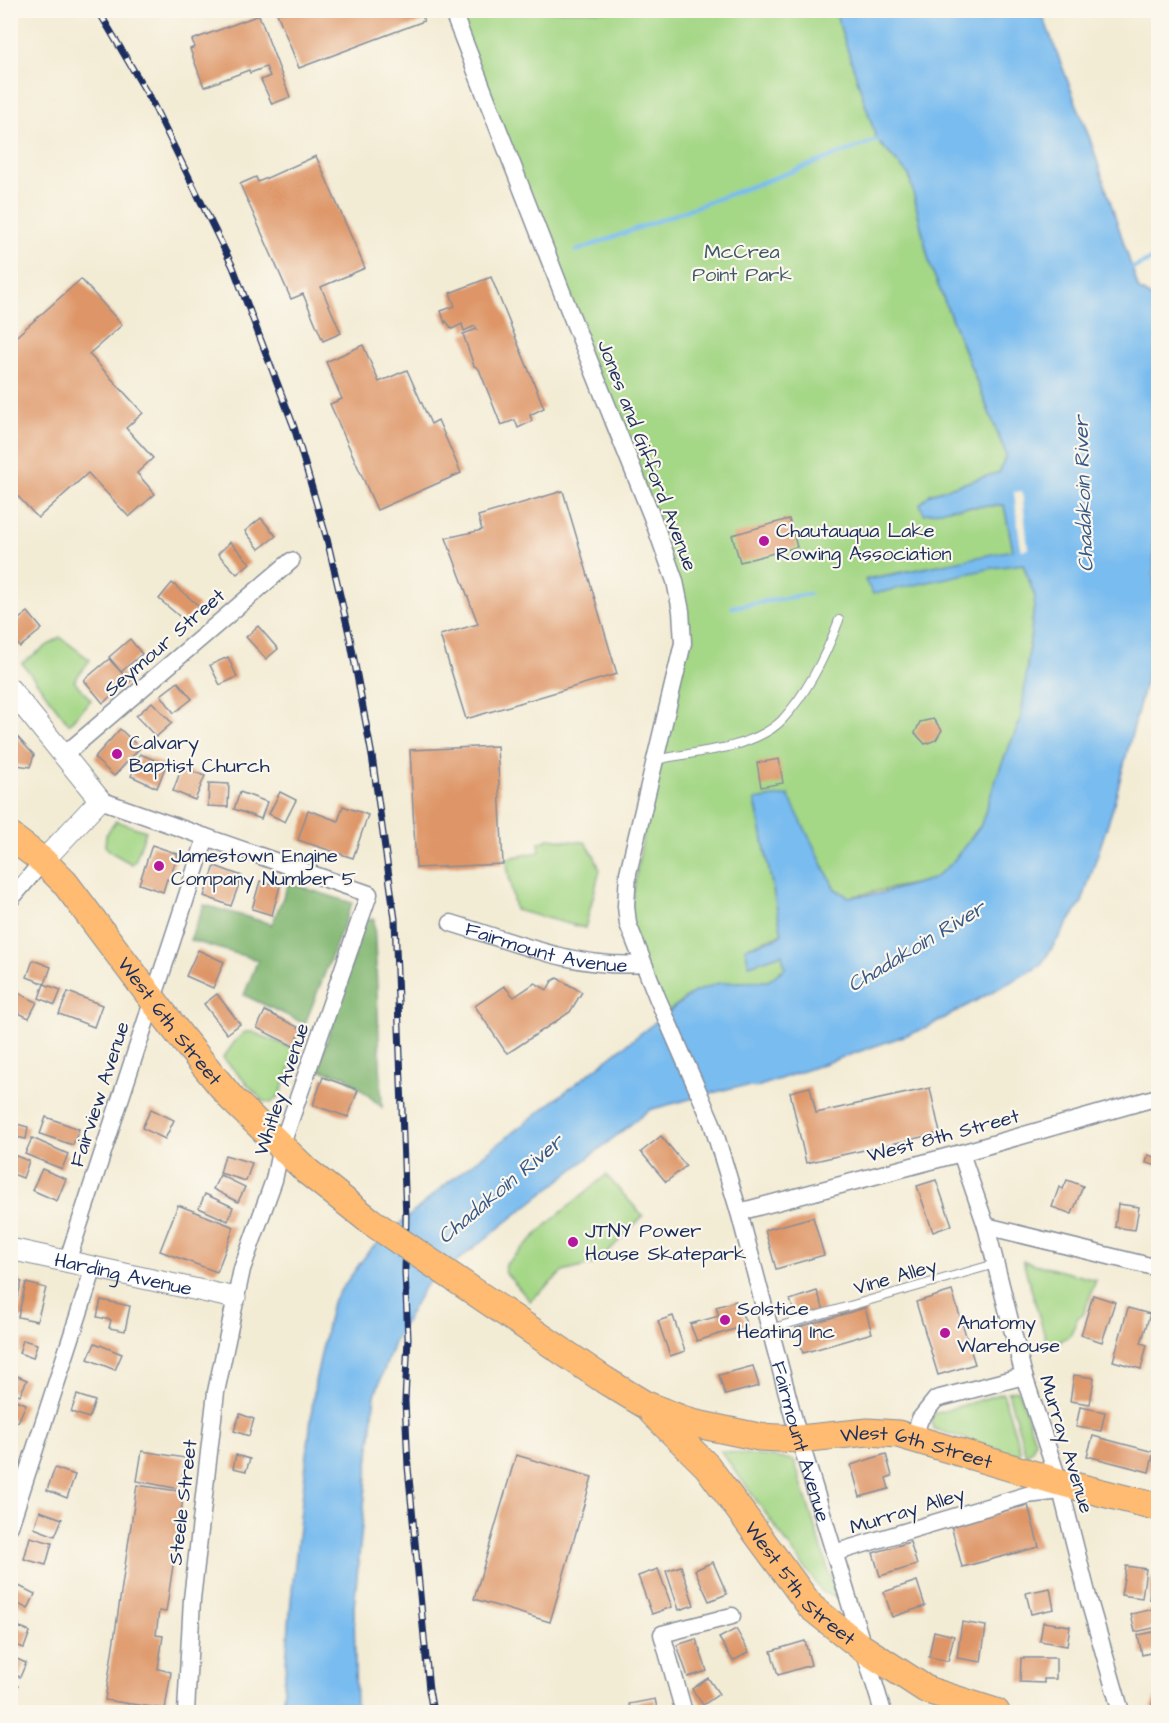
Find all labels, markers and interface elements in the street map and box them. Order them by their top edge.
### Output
park label: McCrea Point Park [692,238,792,289]
street label: Jones and Gifford Avenue [590,336,704,575]
water label: Chadakoin River [1066,413,1101,573]
place label: Chautauqua Lake Rowing Association [776,517,951,569]
marker: Chautauqua Lake Rowing Association [757,534,771,548]
street label: Seymour Street [98,582,232,704]
place label: Calvary Baptist Church [129,729,270,780]
marker: Calvary Baptist Church [110,747,124,761]
place label: Jamestown Engine Company Number 5 [171,842,356,894]
marker: Jamestown Engine Company Number 5 [152,859,166,873]
water label: Chadakoin River [842,893,993,999]
street label: Fairmount Avenue [462,915,628,980]
street label: West 6th Street [110,951,228,1092]
street label: Fairview Avenue [63,1018,137,1171]
street label: Whitley Avenue [247,1019,318,1159]
street label: West 8th Street [864,1102,1022,1170]
water label: Chadakoin River [431,1127,571,1251]
place label: JTNY Power House Skatepark [585,1217,746,1268]
marker: JTNY Power House Skatepark [566,1235,580,1249]
street label: Harding Avenue [52,1246,195,1303]
street label: Vine Alley [850,1252,940,1303]
place label: Solstice Heating Inc [737,1295,836,1347]
place label: Anatomy Warehouse [957,1309,1060,1360]
marker: Solstice Heating Inc [718,1313,732,1327]
marker: Anatomy Warehouse [938,1326,952,1340]
street label: Fairmount Avenue [764,1358,837,1526]
street label: Murray Avenue [1031,1372,1100,1517]
street label: West 6th Street [839,1419,996,1476]
street label: Steele Street [161,1438,205,1566]
street label: Murray Alley [846,1480,969,1543]
street label: West 5th Street [737,1516,861,1652]

